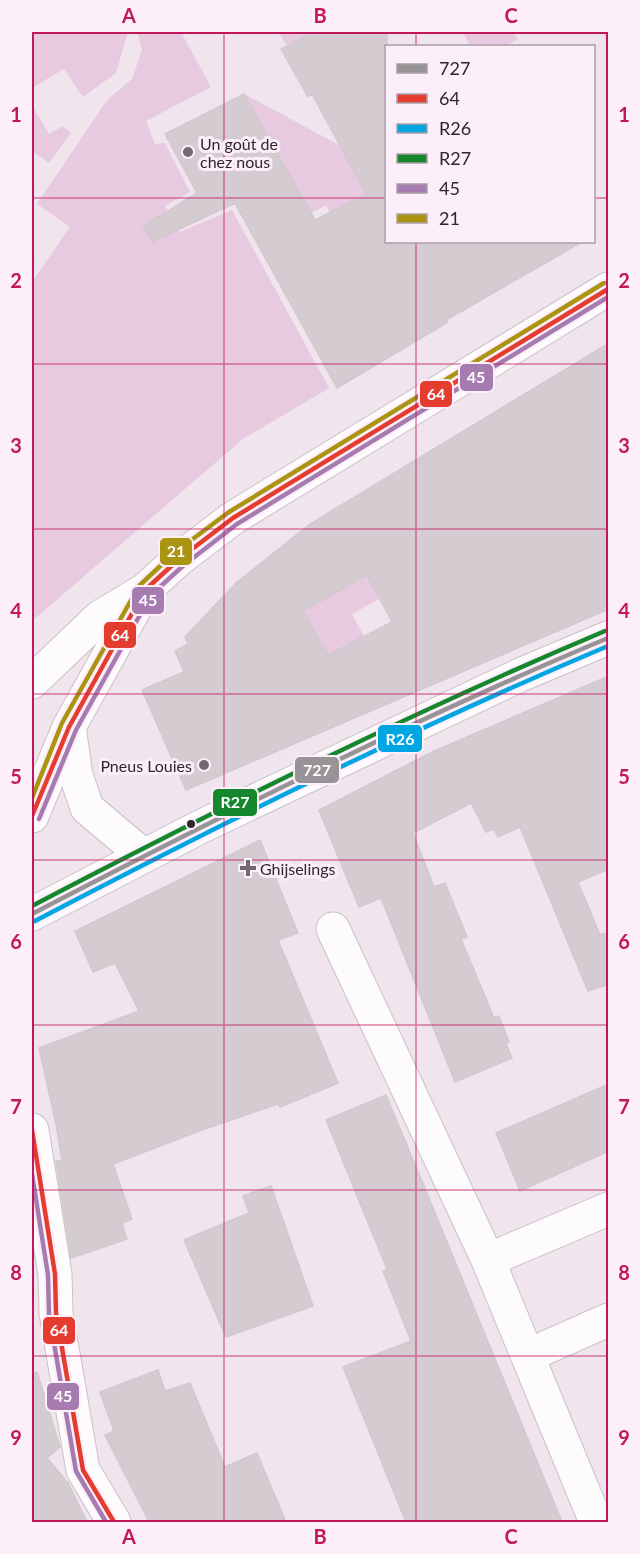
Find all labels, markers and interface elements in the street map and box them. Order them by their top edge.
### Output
text: A [121,3,136,27]
text: B [313,3,327,27]
text: C [504,3,518,27]
legend [385,45,595,243]
text: 727 [439,57,470,79]
text: 64 [439,87,460,109]
text: 1 [10,102,22,126]
text: 1 [618,102,630,126]
text: R26 [439,117,471,139]
place label: Un goût de chez nous [200,134,278,171]
marker: Un goût de chez nous [181,145,195,159]
text: R27 [439,147,471,169]
text: 45 [439,177,460,199]
text: 21 [439,207,460,229]
text: 2 [10,268,22,292]
text: 2 [618,268,630,292]
line badge: 45 [459,363,494,392]
text: 45 [467,367,485,386]
line badge: 64 [419,380,453,408]
text: 64 [427,384,445,403]
text: 3 [10,433,22,457]
text: 3 [618,433,630,457]
line badge: 21 [159,537,193,566]
text: 21 [167,541,185,560]
line badge: 45 [131,586,165,615]
text: 45 [139,590,157,609]
text: 4 [10,598,22,622]
text: 4 [618,598,630,622]
line badge: 64 [103,621,137,649]
text: 64 [111,625,129,644]
line badge: R26 [377,724,423,753]
text: R26 [386,729,414,748]
place label: Pneus Louies [100,756,192,775]
line badge: 727 [294,756,340,784]
marker: Pneus Louies [197,758,211,772]
text: 727 [303,760,331,779]
text: 5 [10,764,22,788]
text: 5 [618,764,630,788]
line badge: R27 [212,788,258,817]
text: R27 [221,792,249,811]
unlabelled marker [185,818,197,830]
place label: Ghijselings [260,859,335,878]
marker: Ghijselings [241,861,255,875]
text: 6 [10,929,22,953]
text: 6 [618,929,630,953]
text: 7 [10,1094,22,1118]
text: 7 [618,1094,630,1118]
text: 8 [10,1260,22,1284]
text: 8 [618,1260,630,1284]
line badge: 64 [42,1316,76,1345]
text: 64 [50,1320,68,1339]
line badge: 45 [46,1382,80,1411]
text: 45 [54,1386,72,1405]
text: 9 [10,1425,22,1449]
text: 9 [618,1425,630,1449]
text: A [121,1524,136,1548]
text: B [313,1524,327,1548]
text: C [504,1524,518,1548]

